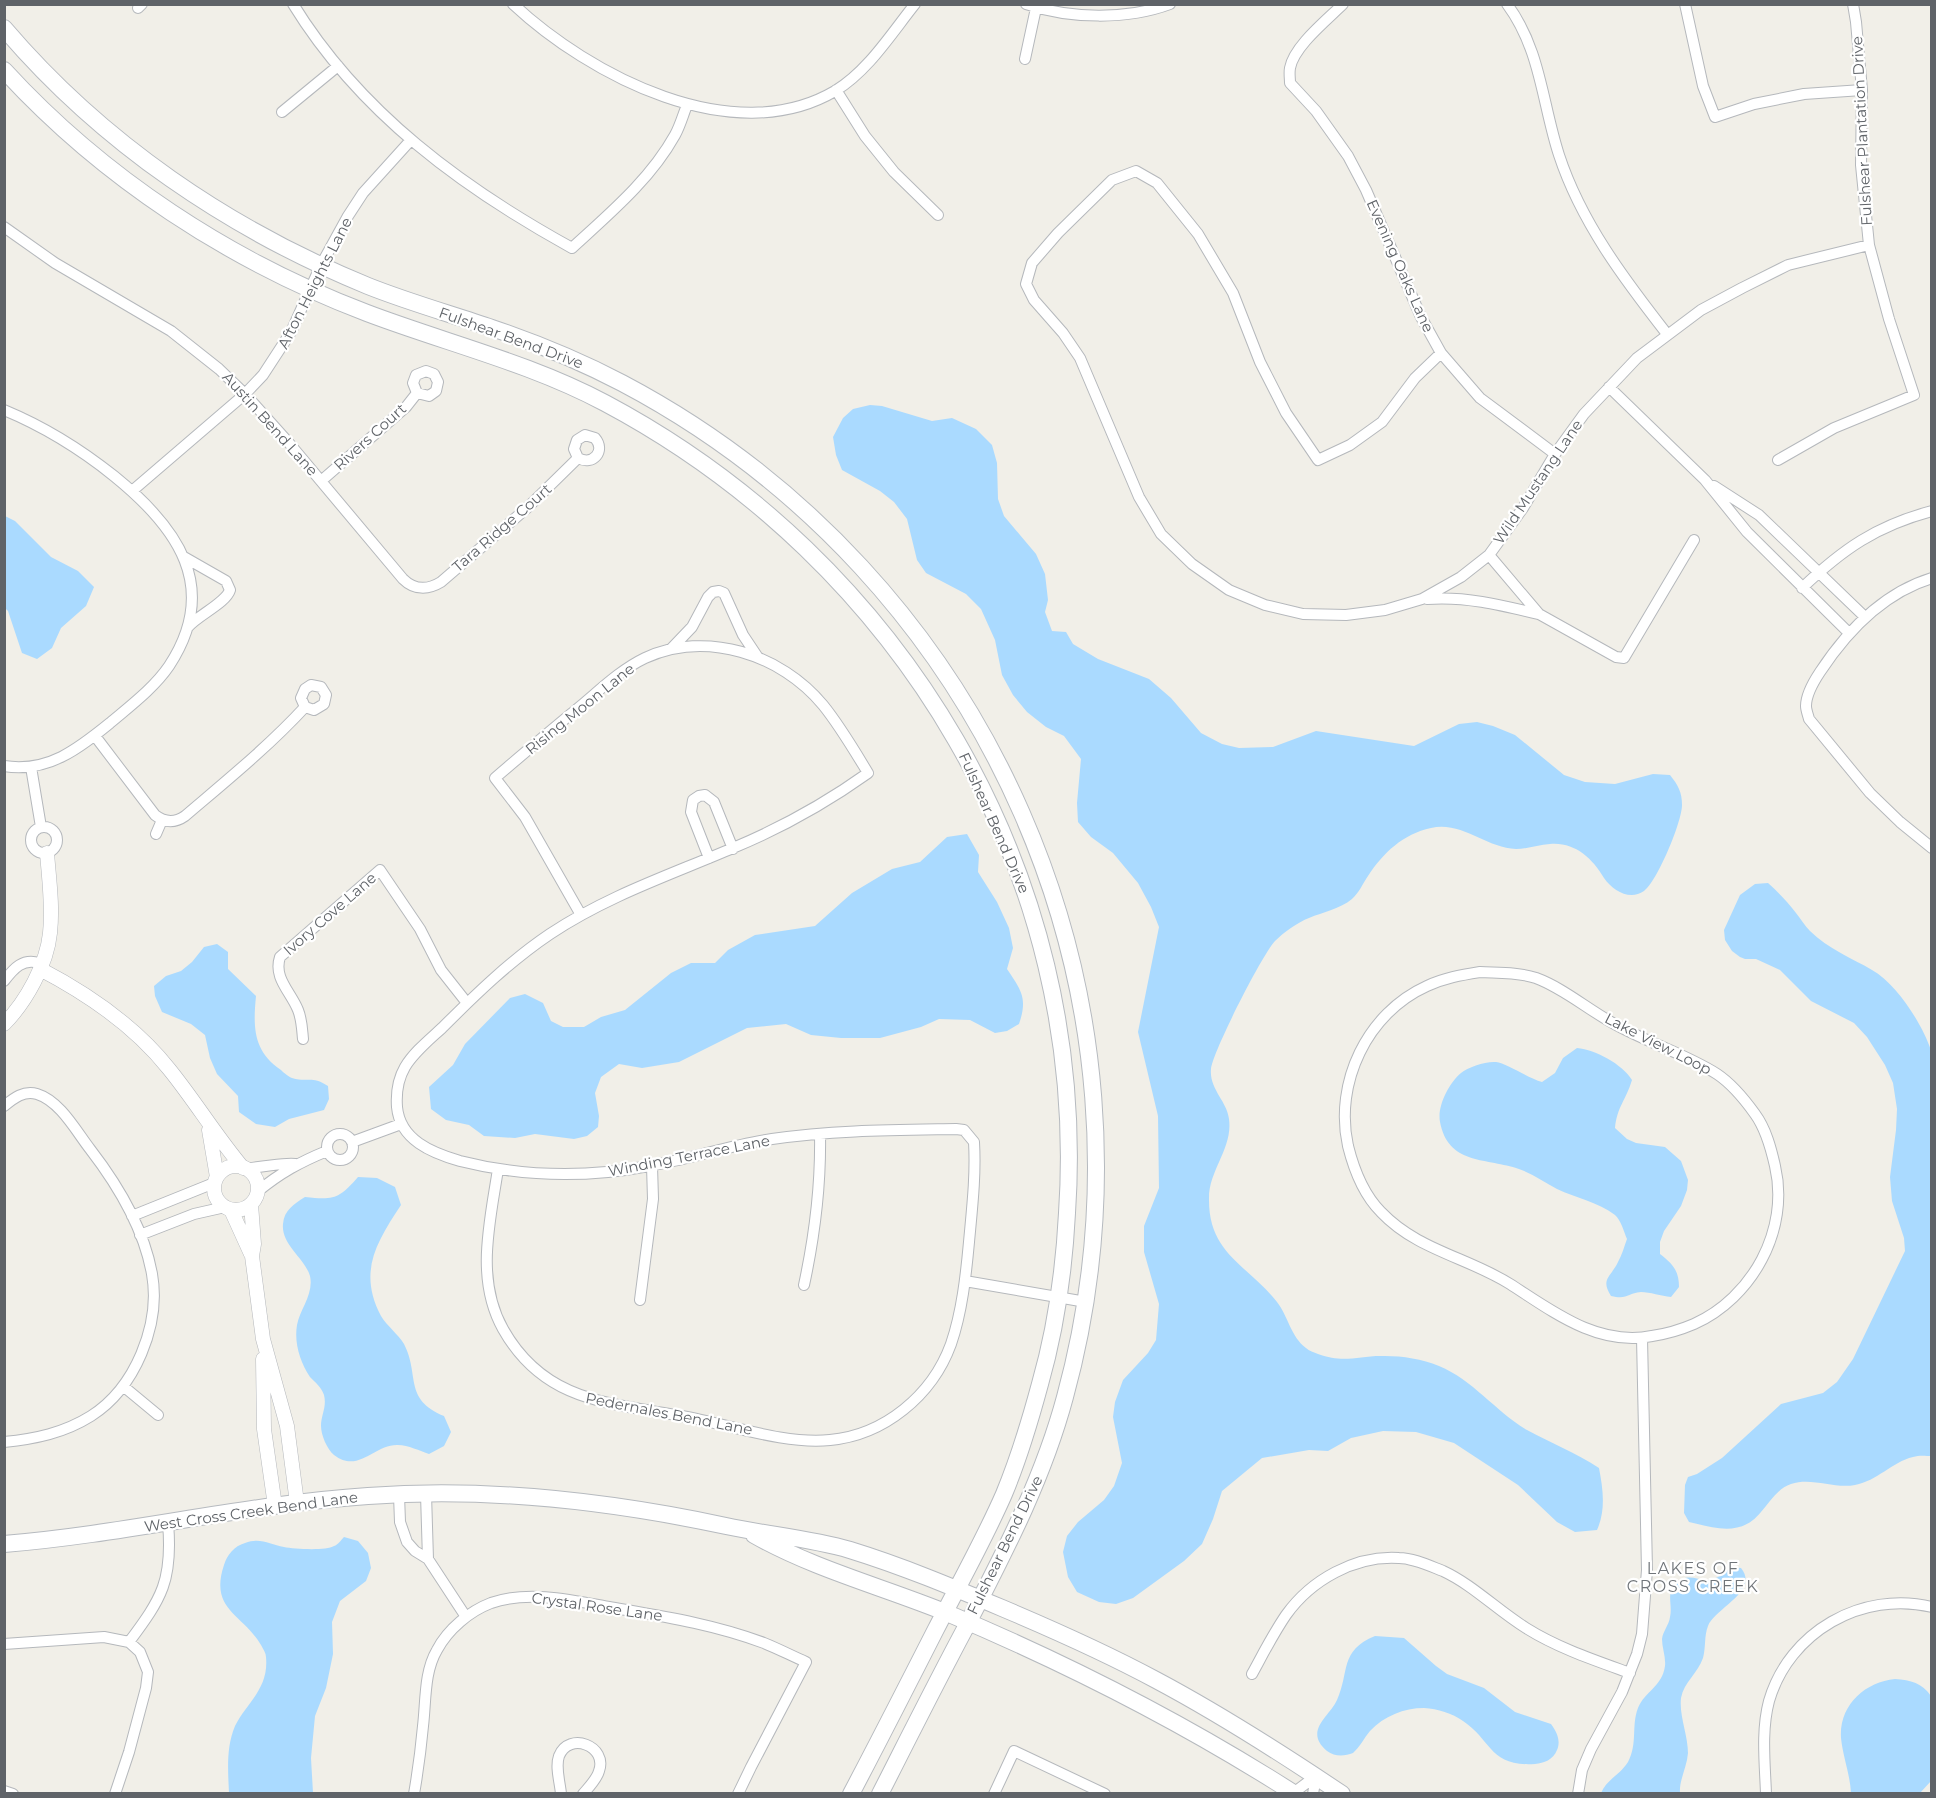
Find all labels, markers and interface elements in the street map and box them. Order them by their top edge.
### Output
street label: Fulshear Plantation Drive [1847,36,1876,226]
street label: Evening Oaks Lane [1363,196,1438,335]
street label: Afton Heights Lane [273,214,356,352]
street label: Fulshear Bend Drive [436,303,586,373]
street label: Austin Bend Lane [219,368,322,480]
street label: Rivers Court [329,399,410,474]
street label: Wild Mustang Lane [1489,416,1586,548]
street label: Tara Ridge Court [448,479,555,576]
street label: Rising Moon Lane [521,659,638,758]
street label: Fulshear Bend Drive [955,749,1034,896]
street label: Ivory Cove Lane [279,868,380,959]
street label: Lake View Loop [1602,1008,1715,1079]
street label: Winding Terrace Lane [606,1131,771,1181]
street label: Pedernales Bend Lane [584,1388,754,1439]
street label: Fulshear Bend Drive [963,1472,1046,1617]
street label: West Cross Creek Bend Lane [143,1487,359,1536]
district label: LAKES OF CROSS CREEK [1627,1559,1759,1596]
street label: Crystal Rose Lane [530,1588,664,1625]

